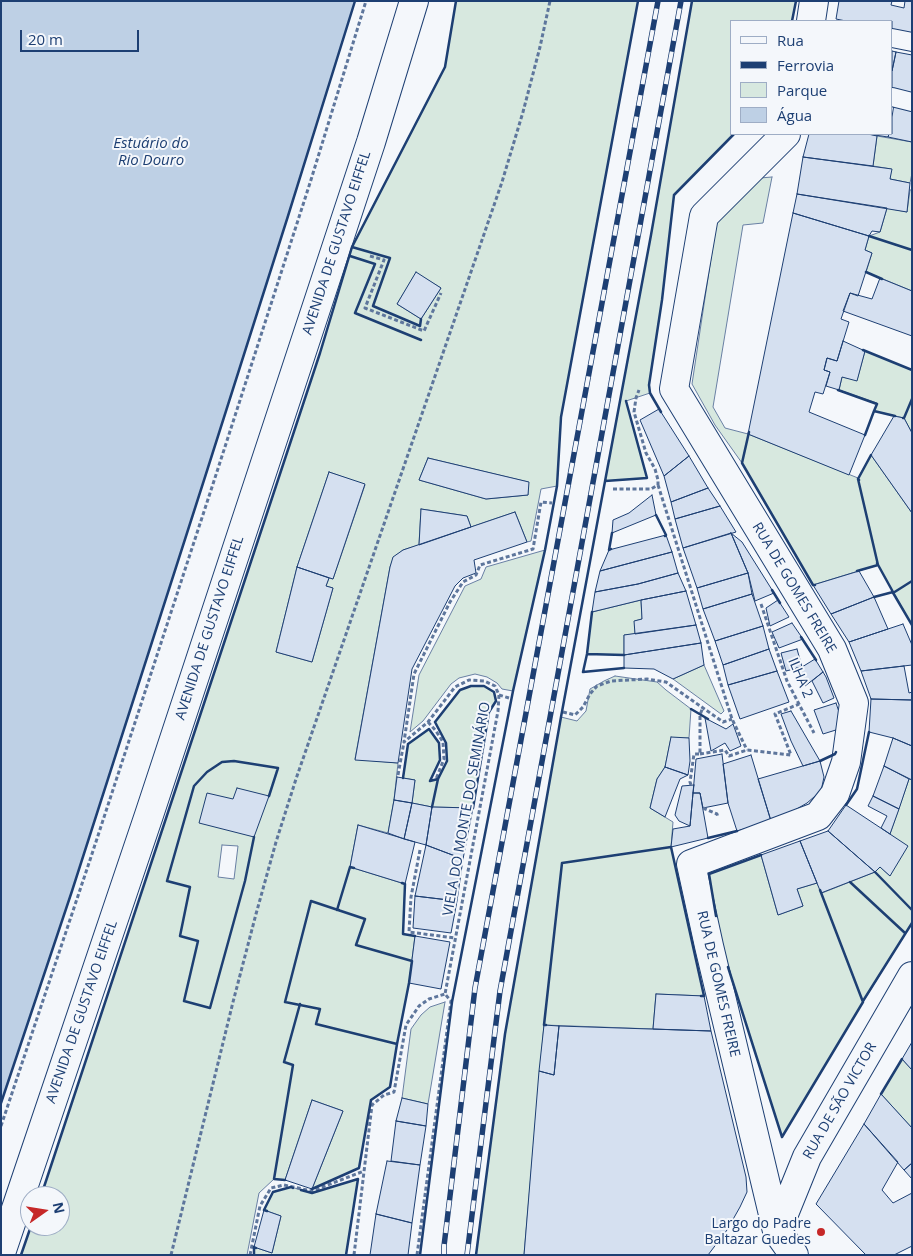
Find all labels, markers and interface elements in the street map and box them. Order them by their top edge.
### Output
scale bar [22,20,141,52]
legend [730,20,893,135]
text: 20 m [28,29,63,49]
text: Rua [777,30,804,50]
text: Ferrovia [777,55,834,75]
text: Parque [777,80,827,100]
text: Água [777,105,812,125]
water label: Estuário do Rio Douro [113,135,189,170]
street label: AVENIDA DE GUSTAVO EIFFEL [299,149,375,337]
street label: RUA DE GOMES FREIRE [748,520,840,656]
street label: AVENIDA DE GUSTAVO EIFFEL [172,534,248,722]
street label: ILHA 2 [784,655,816,701]
street label: VIELA DO MONTE DO SEMINÁRIO [440,701,494,917]
street label: RUA DE GOMES FREIRE [693,909,743,1059]
street label: AVENIDA DE GUSTAVO EIFFEL [43,918,121,1106]
street label: RUA DE SÃO VICTOR [800,1040,880,1162]
north arrow [20,1186,70,1236]
text: N [49,1200,70,1215]
place label: Largo do Padre Baltazar Guedes [704,1216,811,1248]
marker: Largo do Padre Baltazar Guedes [815,1226,827,1238]

